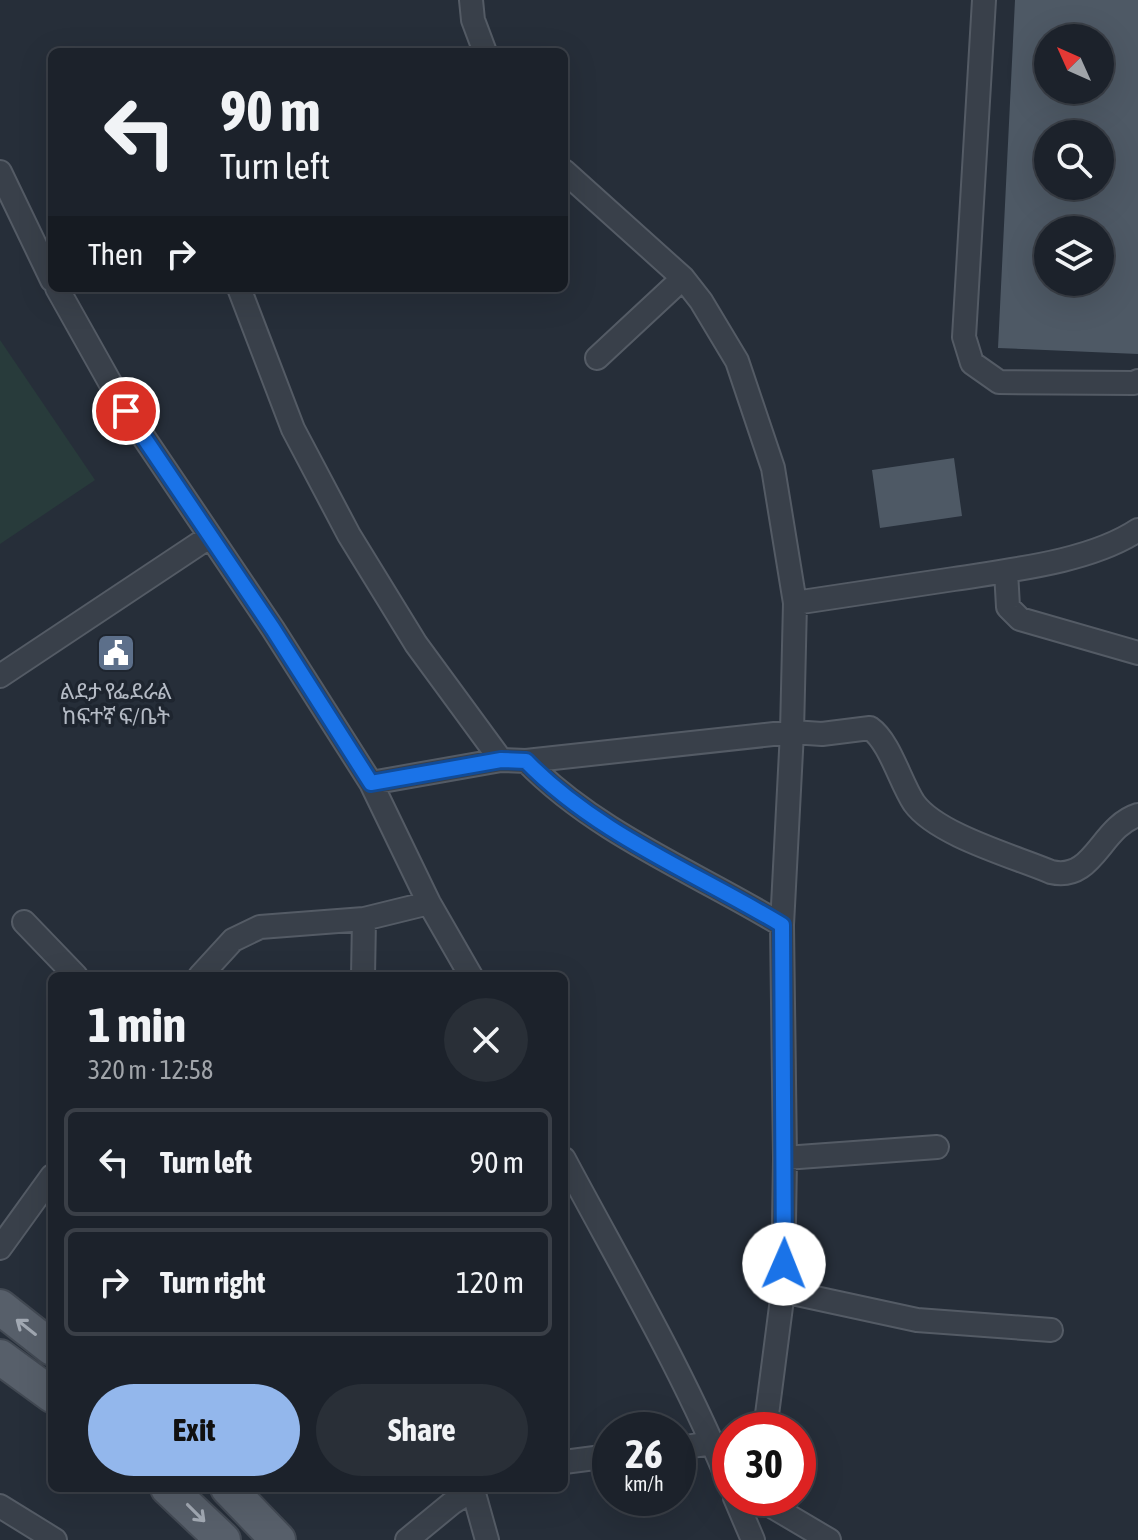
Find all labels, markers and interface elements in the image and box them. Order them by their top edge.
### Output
north arrow [1034,24,1114,104]
map controls [1034,24,1114,296]
text: 90 m [220,79,321,143]
icon: left [88,80,192,184]
button: search [1034,120,1114,200]
text: Turn left [220,145,330,187]
button: layers [1034,216,1114,296]
icon: right [159,232,203,276]
text: Then [88,237,143,271]
pin [92,377,160,445]
icon: arrive [104,389,148,433]
public building icon: ልደታ የፌደራል ከፍተኛ ፍ/ቤት [95,632,137,674]
place label: ልደታ የፌደራል ከፍተኛ ፍ/ቤት [60,678,172,729]
text: 1 min [88,997,186,1052]
button: close [444,998,528,1082]
text: 320 m · 12:58 [88,1055,213,1085]
icon: left [92,1140,136,1184]
text: Turn left [160,1145,252,1179]
text: 90 m [470,1145,524,1179]
position arrow [742,1222,826,1306]
icon: right [92,1260,136,1304]
text: Turn right [160,1265,266,1299]
text: 120 m [456,1265,524,1299]
one-way arrow [16,1319,37,1336]
button: Exit [88,1384,300,1476]
button: Share [316,1384,528,1476]
speed limit sign: 30 [712,1412,816,1516]
text: 26 [625,1431,663,1476]
text: km/h [624,1472,664,1495]
one-way arrow [186,1503,205,1522]

